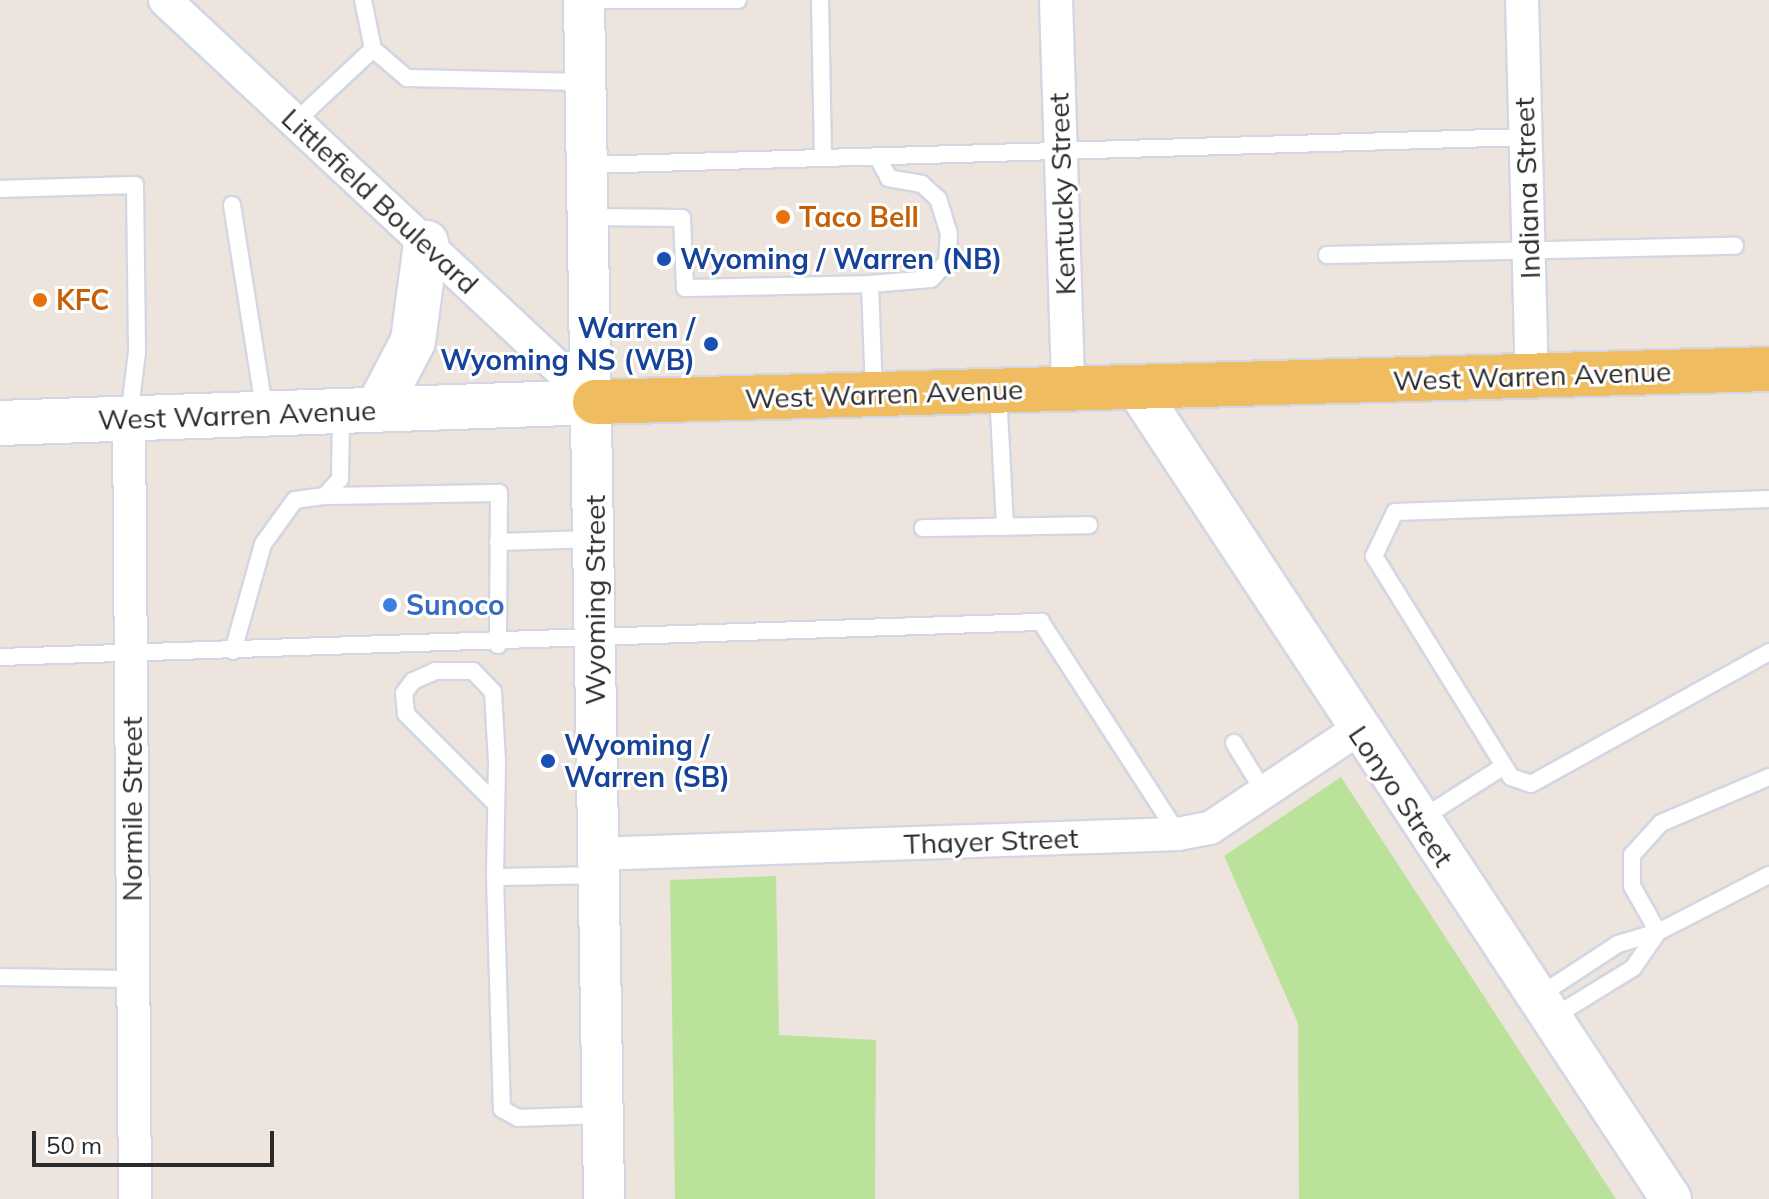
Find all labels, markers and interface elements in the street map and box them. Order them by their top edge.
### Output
street label: Kentucky Street [1042,92,1082,296]
street label: Indiana Street [1507,97,1547,279]
street label: Littlefield Boulevard [275,101,485,301]
place label: Taco Bell [799,200,919,234]
marker: Taco Bell [774,208,792,226]
place label: Wyoming / Warren (NB) [680,242,1002,276]
marker: Wyoming / Warren (NB) [655,250,673,268]
place label: KFC [56,283,109,317]
marker: KFC [31,291,49,309]
place label: Warren / Wyoming NS (WB) [440,311,695,377]
marker: Warren / Wyoming NS (WB) [702,335,720,353]
street label: West Warren Avenue [1392,354,1672,398]
street label: West Warren Avenue [744,372,1024,416]
street label: West Warren Avenue [97,393,377,437]
street label: Wyoming Street [578,495,612,705]
place label: Sunoco [406,588,505,622]
marker: Sunoco [381,596,399,614]
street label: Normile Street [115,717,149,901]
street label: Lonyo Street [1342,719,1460,873]
place label: Wyoming / Warren (SB) [564,728,730,794]
marker: Wyoming / Warren (SB) [539,752,557,770]
street label: Thayer Street [903,821,1079,861]
scale bar [36,1115,278,1165]
text: 50 m [46,1130,102,1160]

